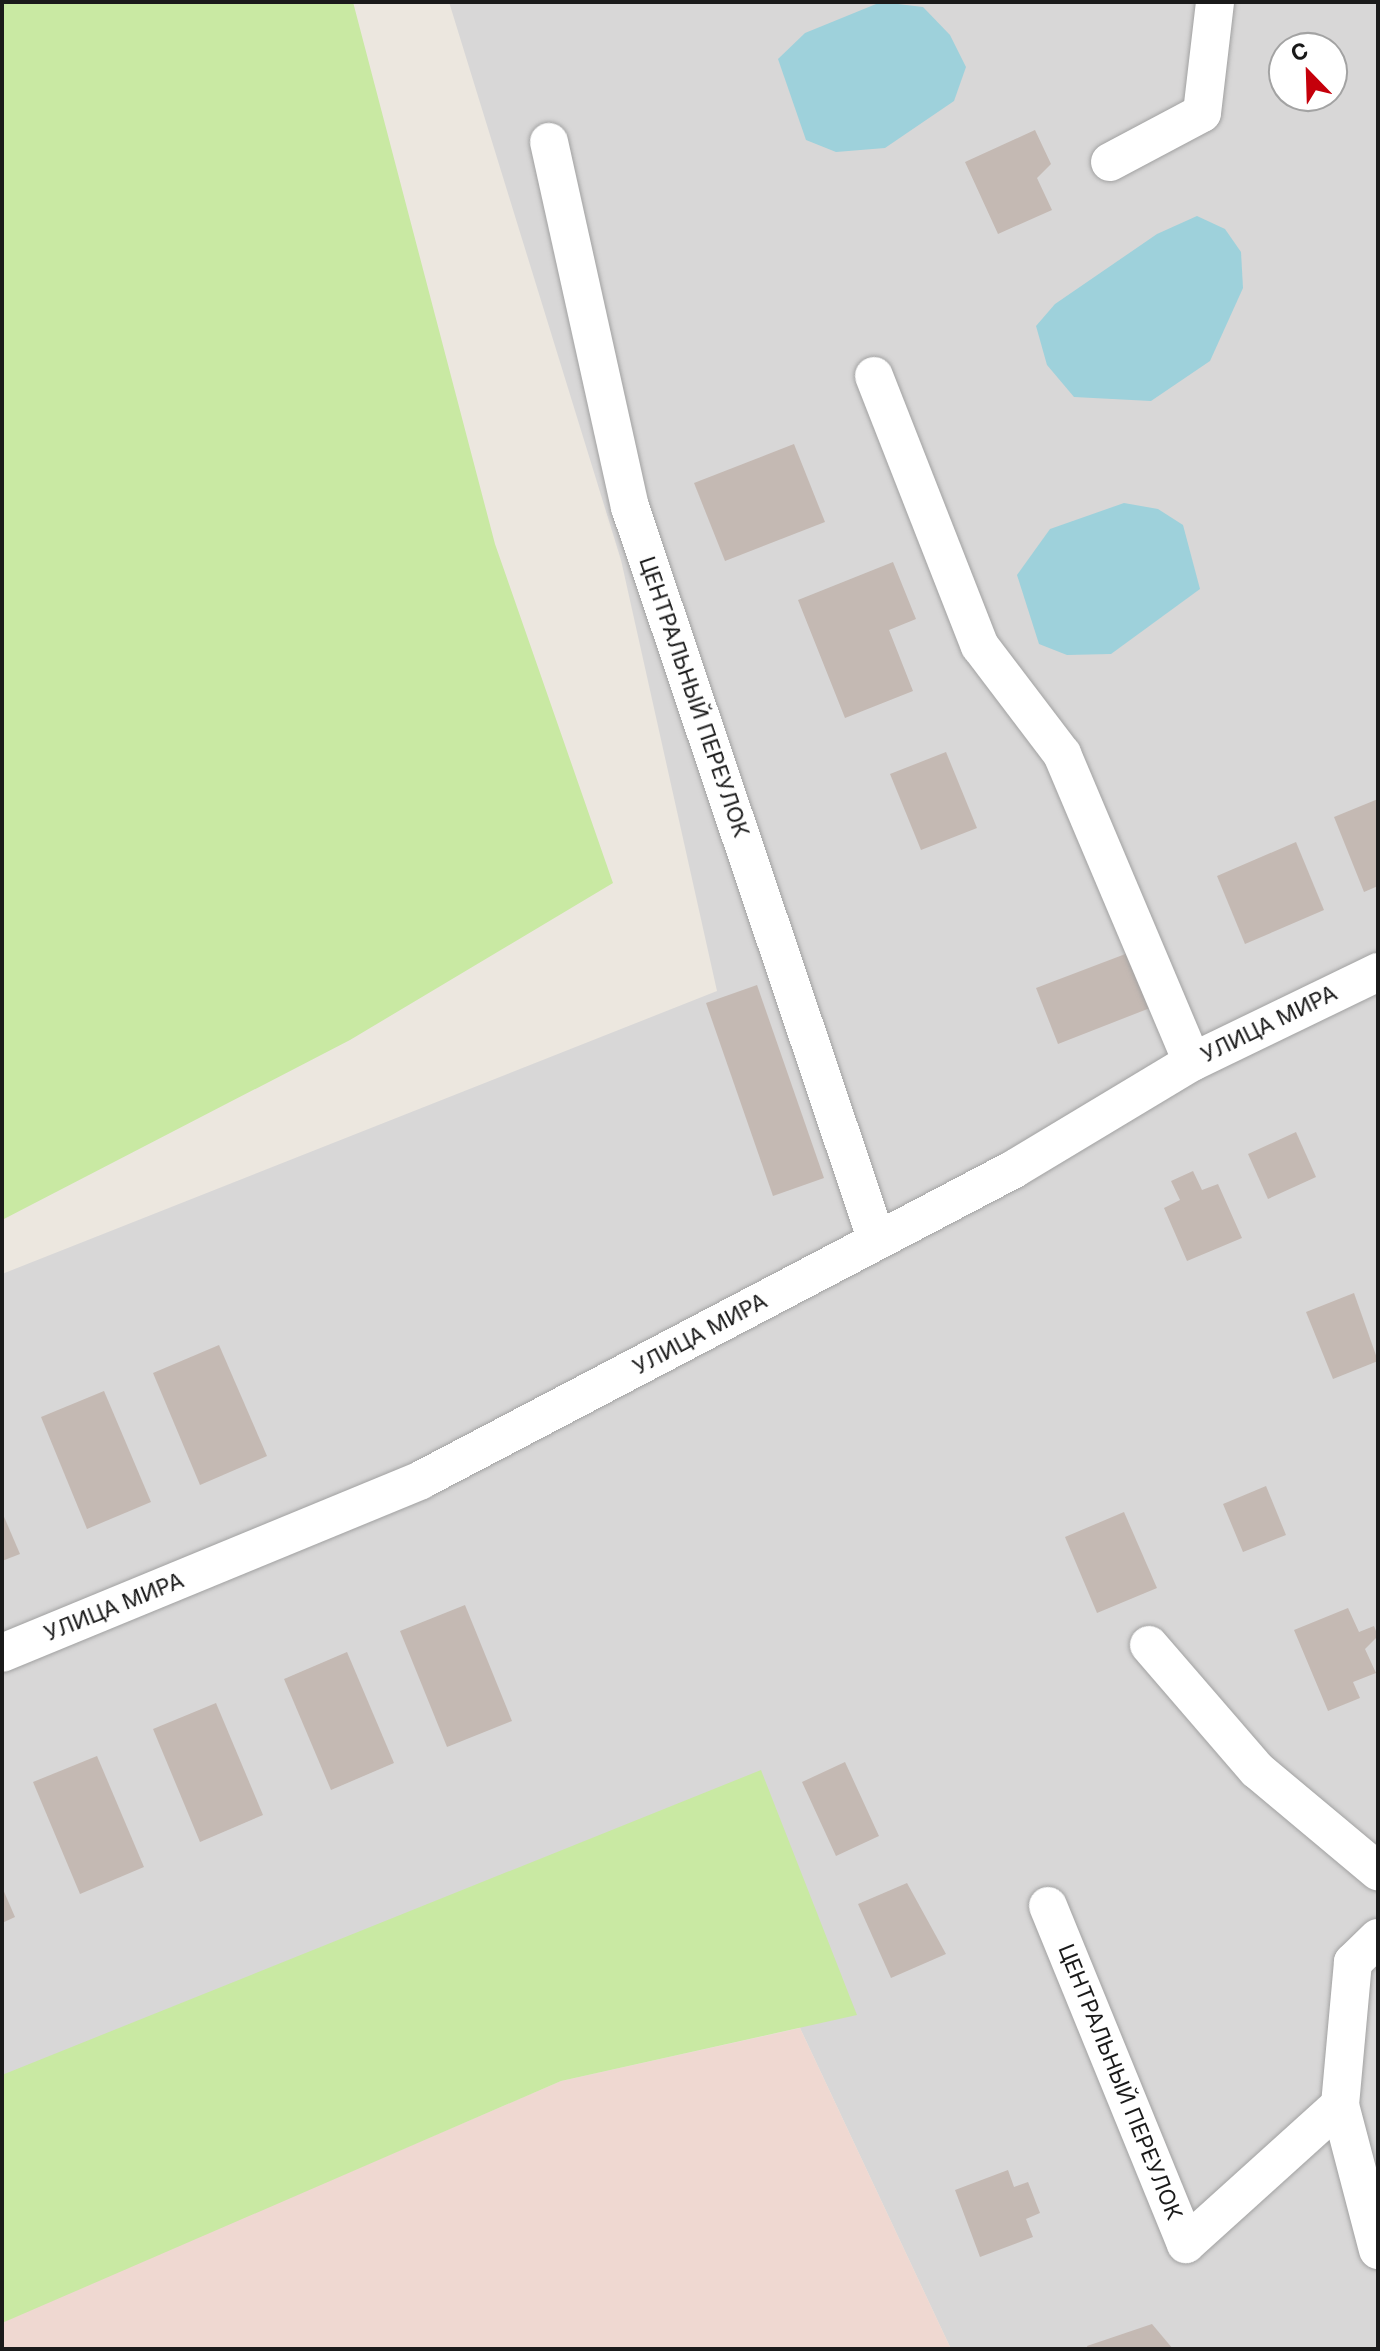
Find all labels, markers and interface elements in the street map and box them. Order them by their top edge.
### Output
north arrow [1268,32,1348,112]
text: С [1287,37,1312,67]
street label: ЦЕНТРАЛЬНЫЙ ПЕРЕУЛОК [633,553,755,841]
street label: УЛИЦА МИРА [1197,980,1341,1068]
street label: УЛИЦА МИРА [628,1288,772,1380]
street label: УЛИЦА МИРА [40,1567,188,1647]
street label: ЦЕНТРАЛЬНЫЙ ПЕРЕУЛОК [1052,1940,1188,2224]

